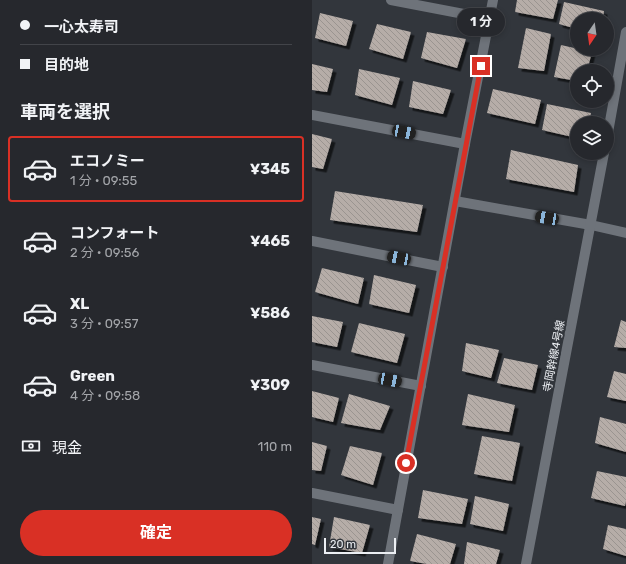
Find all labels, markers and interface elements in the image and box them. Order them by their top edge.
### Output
callout: 1 分 [457,8,505,36]
north arrow [570,12,614,56]
map controls [570,12,614,160]
text: 1 分 [470,14,492,29]
text: 一心太寿司 [44,18,119,36]
text: 目的地 [44,56,89,74]
route end [472,57,490,75]
button: locate [570,64,614,108]
text: 車両を選択 [20,101,110,123]
button: layers [570,116,614,160]
car [391,124,417,140]
icon: car [22,151,58,187]
text: エコノミー [70,152,145,170]
text: ¥345 [250,160,290,178]
text: 1 分 · 09:55 [70,173,137,188]
car [534,210,560,226]
icon: car [22,223,58,259]
text: コンフォート [70,224,160,242]
text: ¥465 [250,232,290,250]
text: 2 分 · 09:56 [70,245,139,260]
car [386,250,412,266]
icon: car [22,295,58,331]
text: XL [70,295,89,313]
text: ¥586 [250,304,290,322]
text: 3 分 · 09:57 [70,316,138,331]
street label: 寺岡幹線4号線 [541,319,567,393]
icon: car [22,367,58,403]
text: Green [70,367,115,385]
car [377,372,403,388]
text: ¥309 [250,376,290,394]
text: 4 分 · 09:58 [70,388,140,403]
icon: cash [20,435,42,457]
text: 現金 [52,439,82,457]
text: 110 m [258,439,292,454]
route start [397,454,415,472]
button: 確定 [20,510,292,556]
scale bar [324,536,396,555]
text: 20 m [330,538,356,551]

